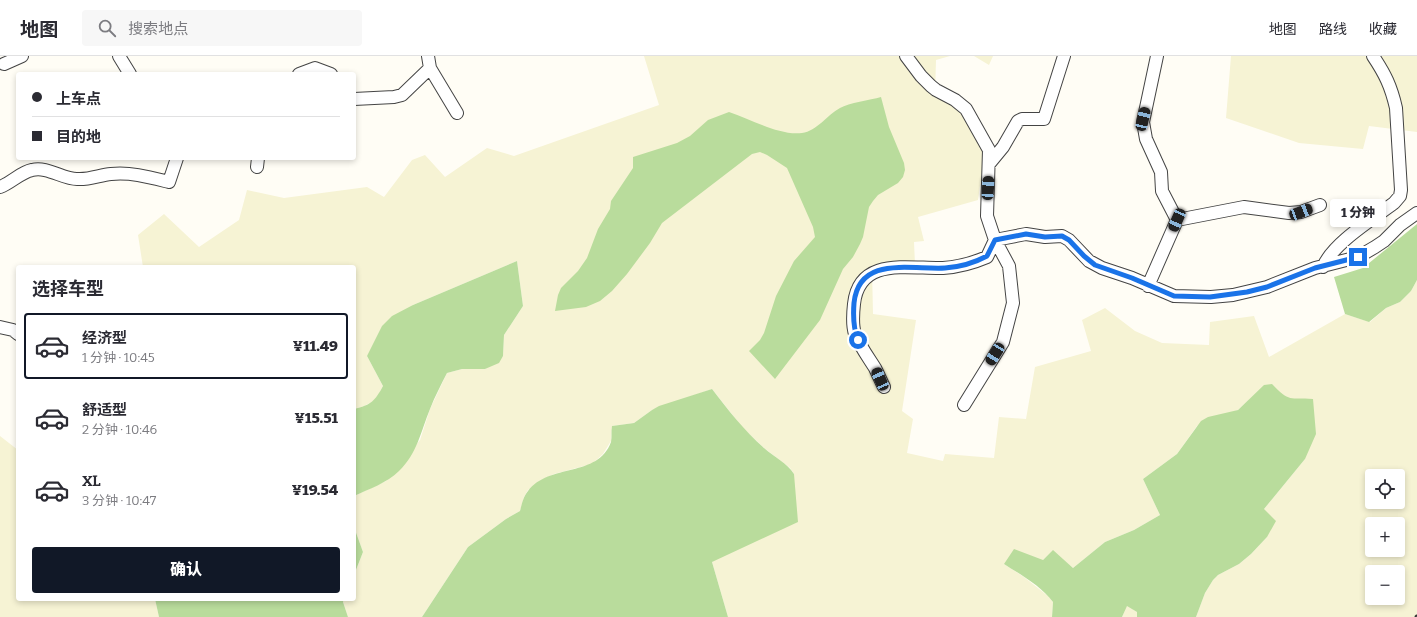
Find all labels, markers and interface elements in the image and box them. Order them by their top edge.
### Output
search box [82,10,362,46]
icon: search [96,17,118,39]
text: 地图 [20,18,58,41]
text: 搜索地点 [128,20,188,38]
text: 地图 [1269,21,1297,38]
text: 路线 [1319,21,1347,38]
text: 收藏 [1369,21,1397,38]
text: 上车点 [56,90,101,108]
car [1134,106,1152,132]
text: 目的地 [56,128,101,146]
car [981,176,995,200]
callout: 1 分钟 [1330,199,1386,227]
car [1288,202,1314,222]
text: 1 分钟 [1341,205,1375,220]
car [1167,207,1187,233]
route end [1349,248,1367,266]
text: 选择车型 [32,278,104,300]
icon: car [34,328,70,364]
text: 经济型 [82,329,127,347]
route start [849,331,867,349]
text: ¥11.49 [293,337,338,355]
car [984,341,1006,367]
text: 1 分钟 · 10:45 [82,350,155,365]
car [870,366,890,392]
icon: car [34,400,70,436]
text: 舒适型 [82,401,127,419]
text: ¥15.51 [295,409,338,427]
text: 2 分钟 · 10:46 [82,422,157,437]
map controls [1365,469,1405,605]
button: locate [1365,469,1405,509]
icon: car [34,472,70,508]
text: XL [82,472,101,490]
text: ¥19.54 [292,481,338,499]
text: 3 分钟 · 10:47 [82,493,156,508]
button: + [1365,517,1405,557]
button: 确认 [32,547,340,593]
button: − [1365,565,1405,605]

